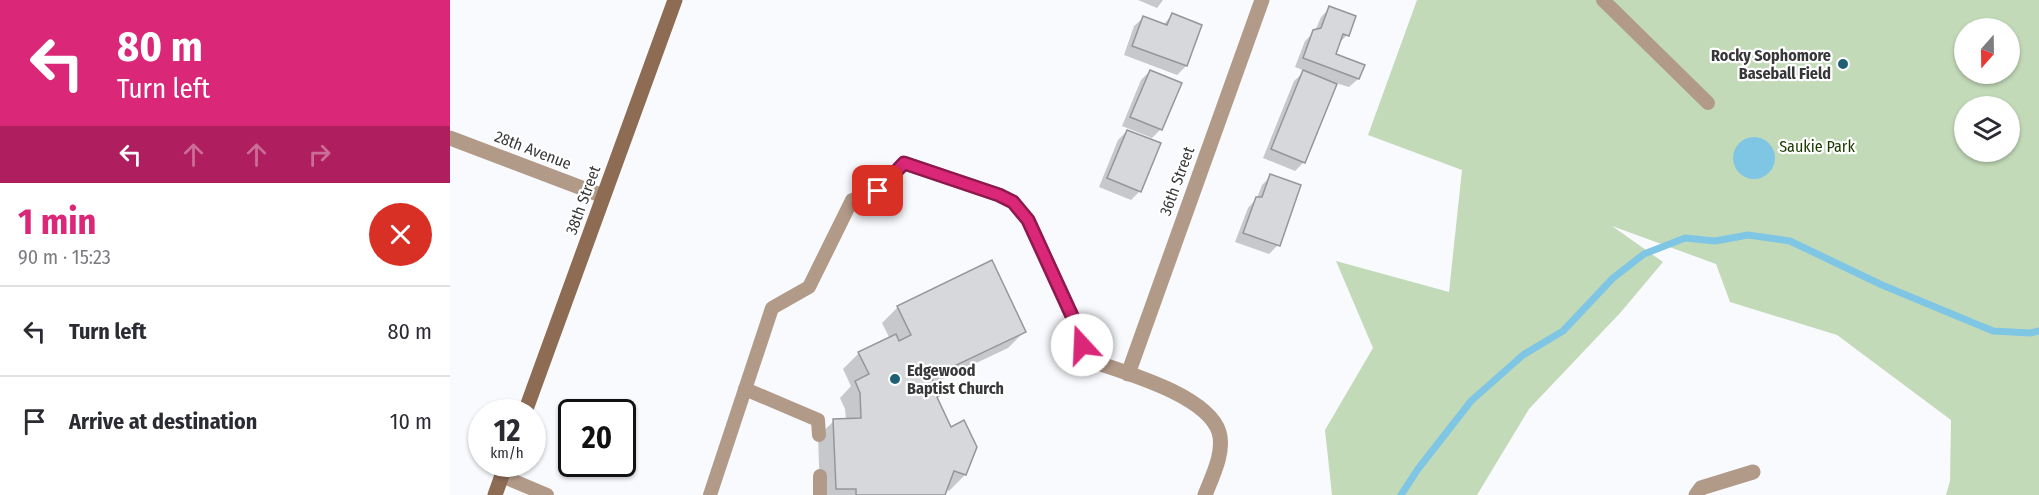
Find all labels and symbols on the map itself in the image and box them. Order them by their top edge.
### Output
north arrow [1954,18,2020,84]
place label: Rocky Sophomore Baseball Field [1711,46,1831,83]
marker: Rocky Sophomore Baseball Field [1836,57,1850,71]
street label: 28th Avenue [492,127,574,173]
park label: Saukie Park [1779,137,1855,156]
street label: 36th Street [1156,143,1198,218]
street label: 38th Street [562,162,604,237]
pin [852,165,903,216]
position arrow [1050,313,1114,377]
place label: Edgewood Baptist Church [907,361,1004,398]
marker: Edgewood Baptist Church [888,372,902,386]
speed limit sign: 20 [558,399,636,477]

